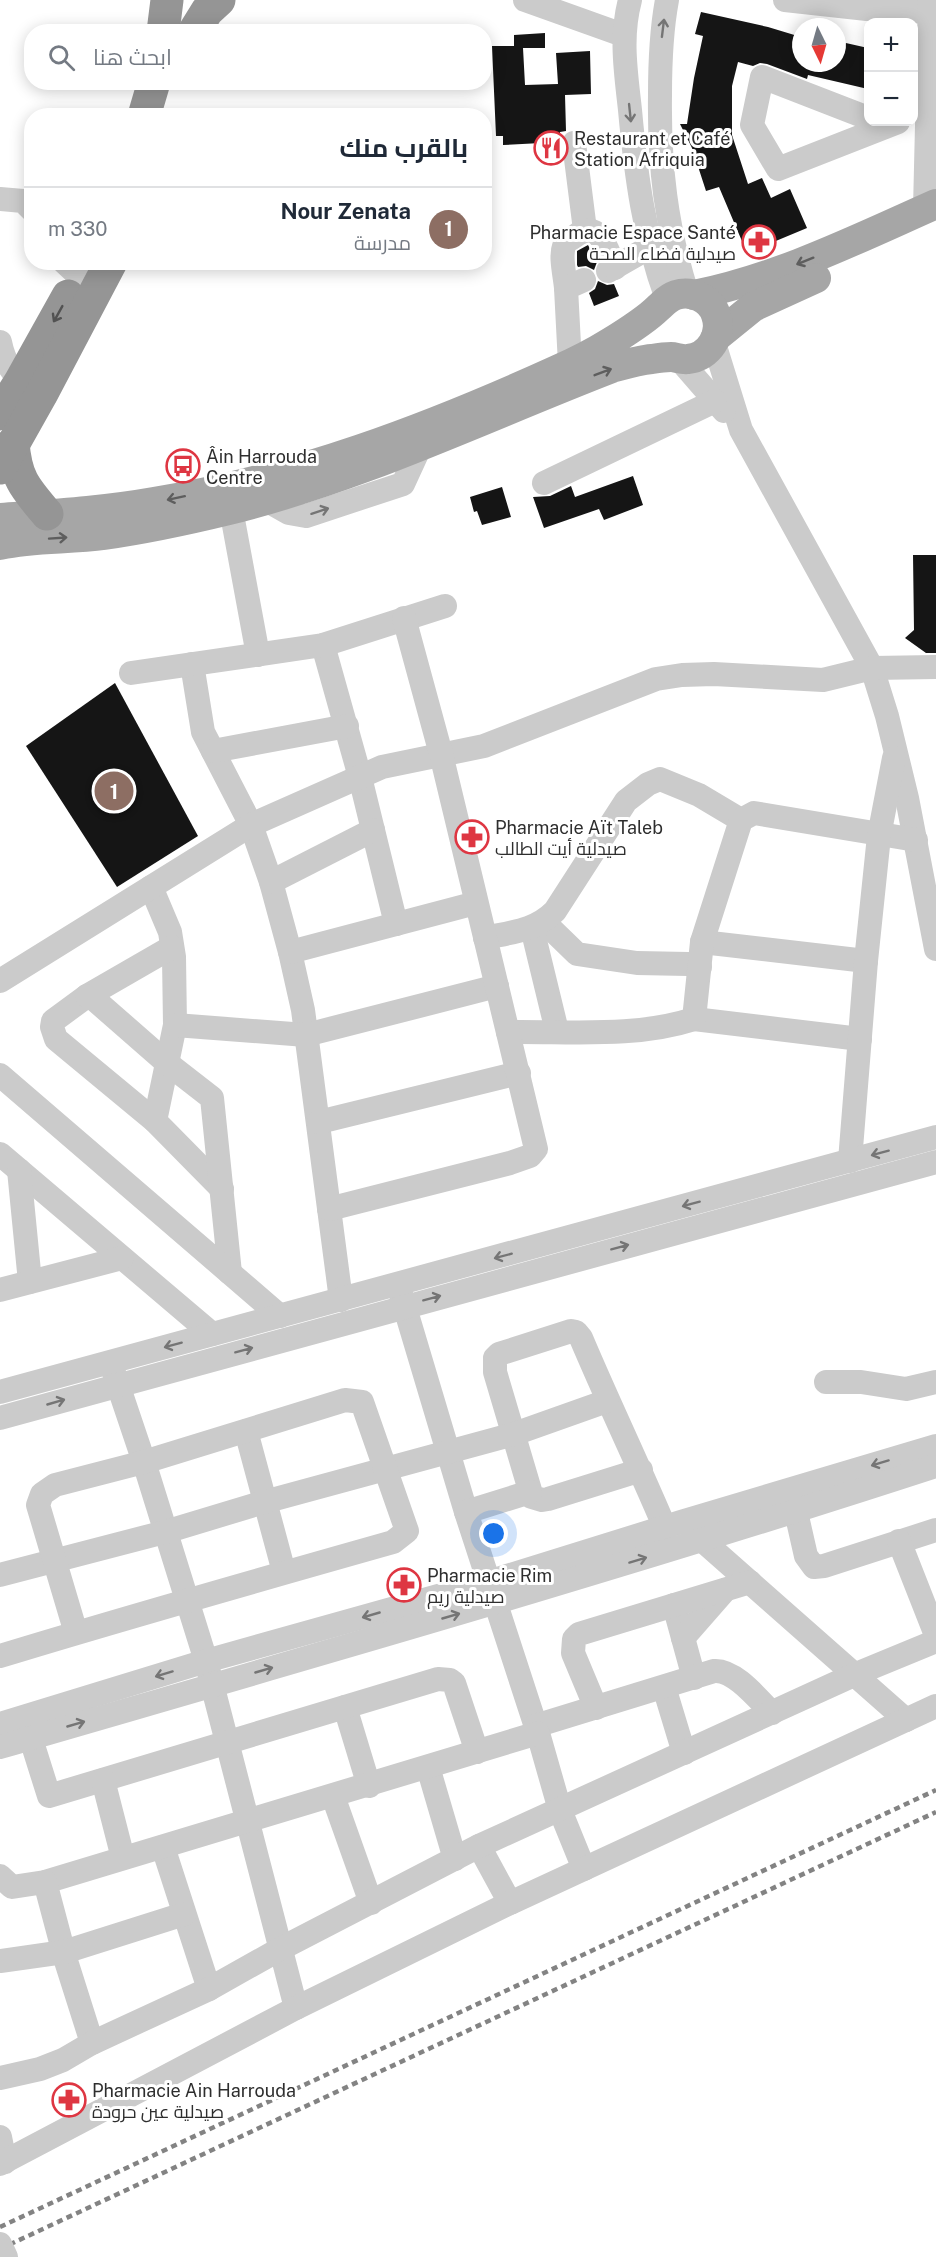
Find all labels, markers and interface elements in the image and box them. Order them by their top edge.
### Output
north arrow [792,18,846,72]
map controls [864,18,918,126]
button: + [864,18,918,72]
one-way arrow [657,19,668,38]
search box [24,24,492,90]
icon: search [45,41,78,74]
text: ابحث هنا [93,44,172,70]
button: − [864,72,918,126]
one-way arrow [625,102,636,122]
place label: Restaurant et Café Station Afriquia [574,128,730,170]
restaurant icon: Restaurant et Café Station Afriquia [533,130,569,166]
text: بالقرب منك [339,132,468,163]
text: Nour Zenata [281,198,411,224]
text: 330 m [48,217,107,241]
text: 1 [444,217,453,241]
place label: Pharmacie Espace Santé صيدلية فضاء الصحة [529,222,736,264]
pharmacy icon: Pharmacie Espace Santé صيدلية فضاء الصحة [741,224,777,260]
text: مدرسة [354,231,411,255]
one-way arrow [796,256,815,267]
one-way arrow [52,305,64,322]
one-way arrow [593,366,612,377]
place label: Âin Harrouda Centre [206,446,317,488]
bus stop icon: Âin Harrouda Centre [165,448,201,484]
one-way arrow [167,493,186,504]
one-way arrow [310,505,329,516]
one-way arrow [47,532,67,543]
pin: 1 [94,768,134,814]
place label: Pharmacie Aït Taleb صيدلية أيت الطالب [495,817,663,859]
pharmacy icon: Pharmacie Aït Taleb صيدلية أيت الطالب [454,819,490,855]
one-way arrow [870,1147,889,1159]
one-way arrow [682,1199,701,1210]
one-way arrow [611,1241,630,1252]
one-way arrow [494,1250,513,1262]
one-way arrow [422,1292,441,1304]
one-way arrow [164,1339,183,1351]
one-way arrow [234,1344,253,1355]
one-way arrow [46,1396,65,1407]
one-way arrow [871,1458,890,1469]
your location [479,1519,508,1548]
one-way arrow [628,1554,647,1565]
place label: Pharmacie Rim صيدلية ريم [427,1565,552,1609]
pharmacy icon: Pharmacie Rim صيدلية ريم [386,1567,422,1603]
one-way arrow [362,1610,381,1621]
one-way arrow [441,1610,460,1621]
one-way arrow [254,1664,273,1675]
one-way arrow [155,1670,174,1681]
one-way arrow [66,1718,85,1729]
place label: Pharmacie Ain Harrouda صيدلية عين حرودة [92,2080,296,2123]
pharmacy icon: Pharmacie Ain Harrouda صيدلية عين حرودة [51,2082,87,2118]

